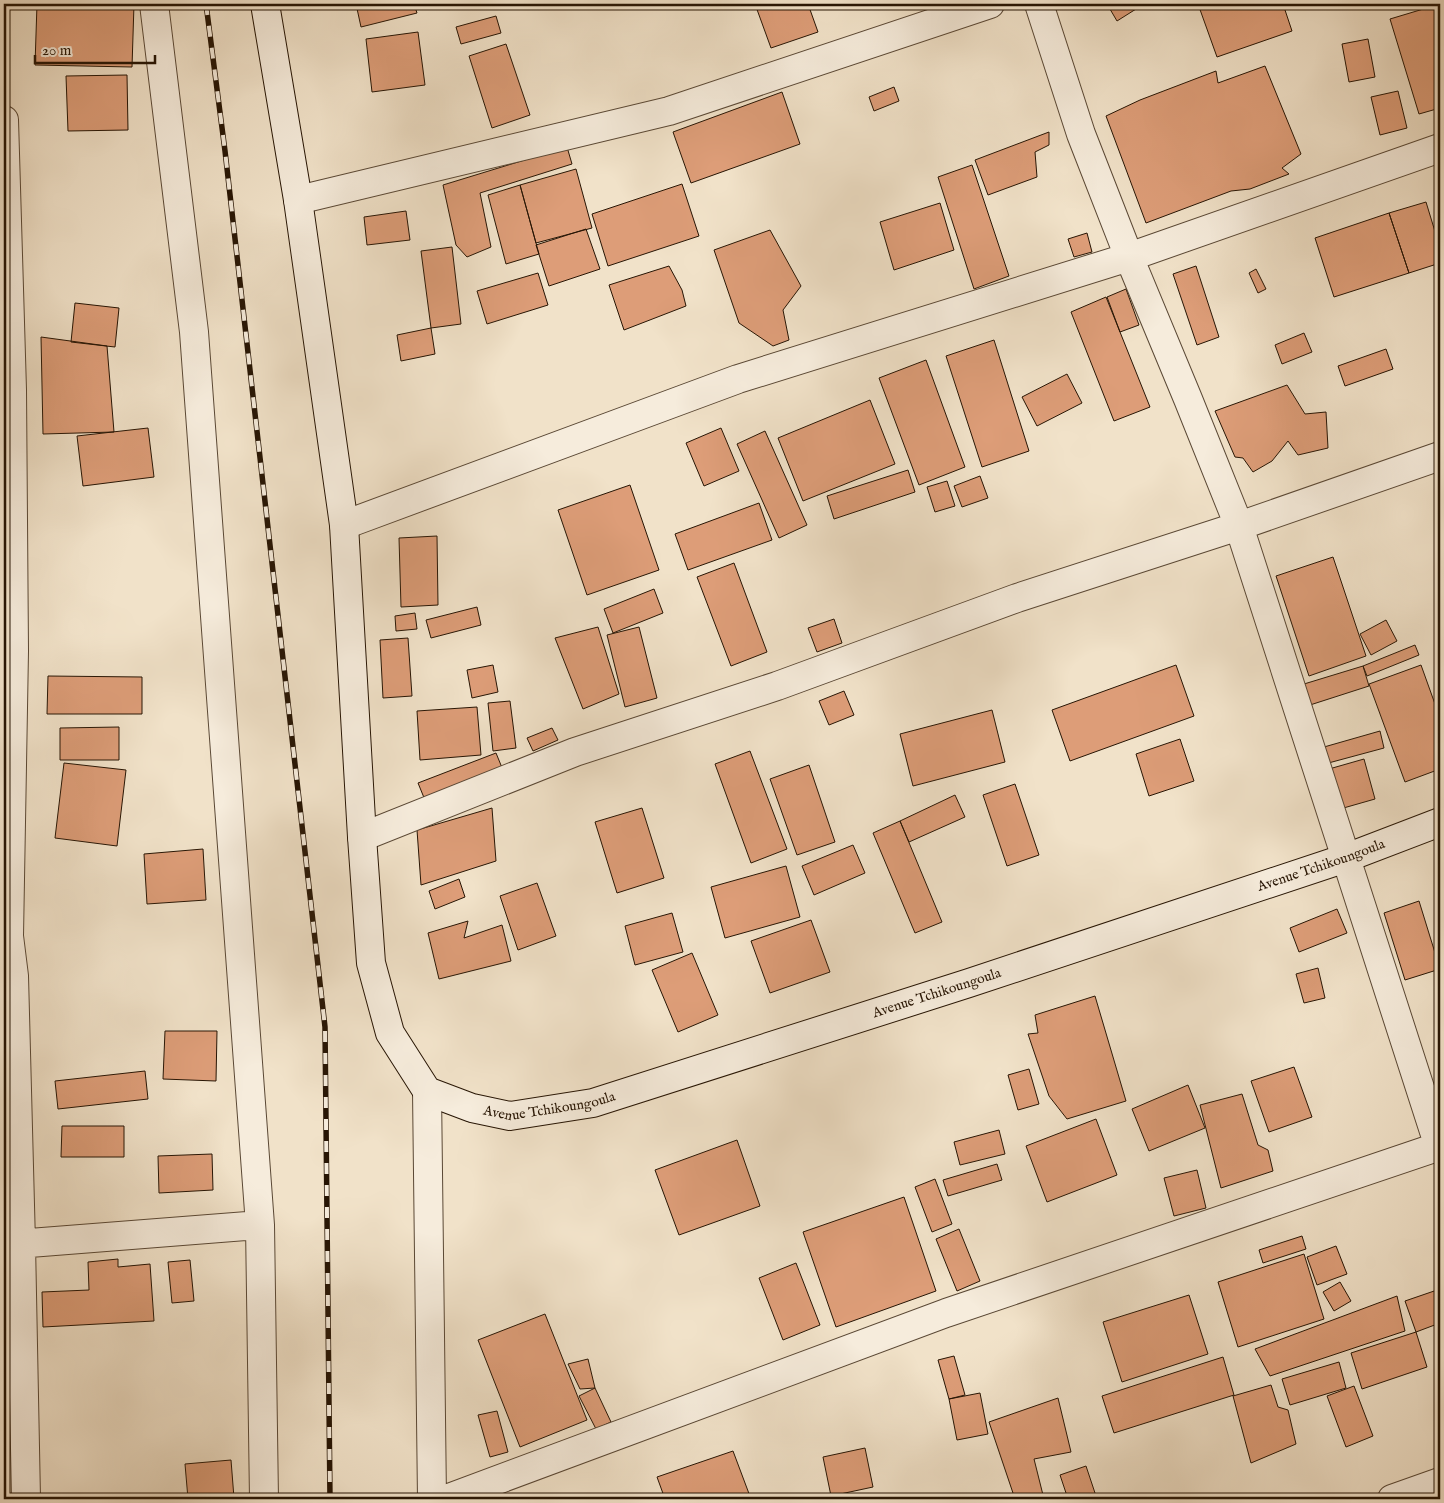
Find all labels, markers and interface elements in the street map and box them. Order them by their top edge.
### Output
scale bar [35,32,155,64]
text: 20 m [42,41,72,60]
street label: Avenue Tchikoungoula [1254,835,1388,896]
street label: Avenue Tchikoungoula [869,964,1004,1023]
street label: Avenue Tchikoungoula [481,1087,618,1125]

